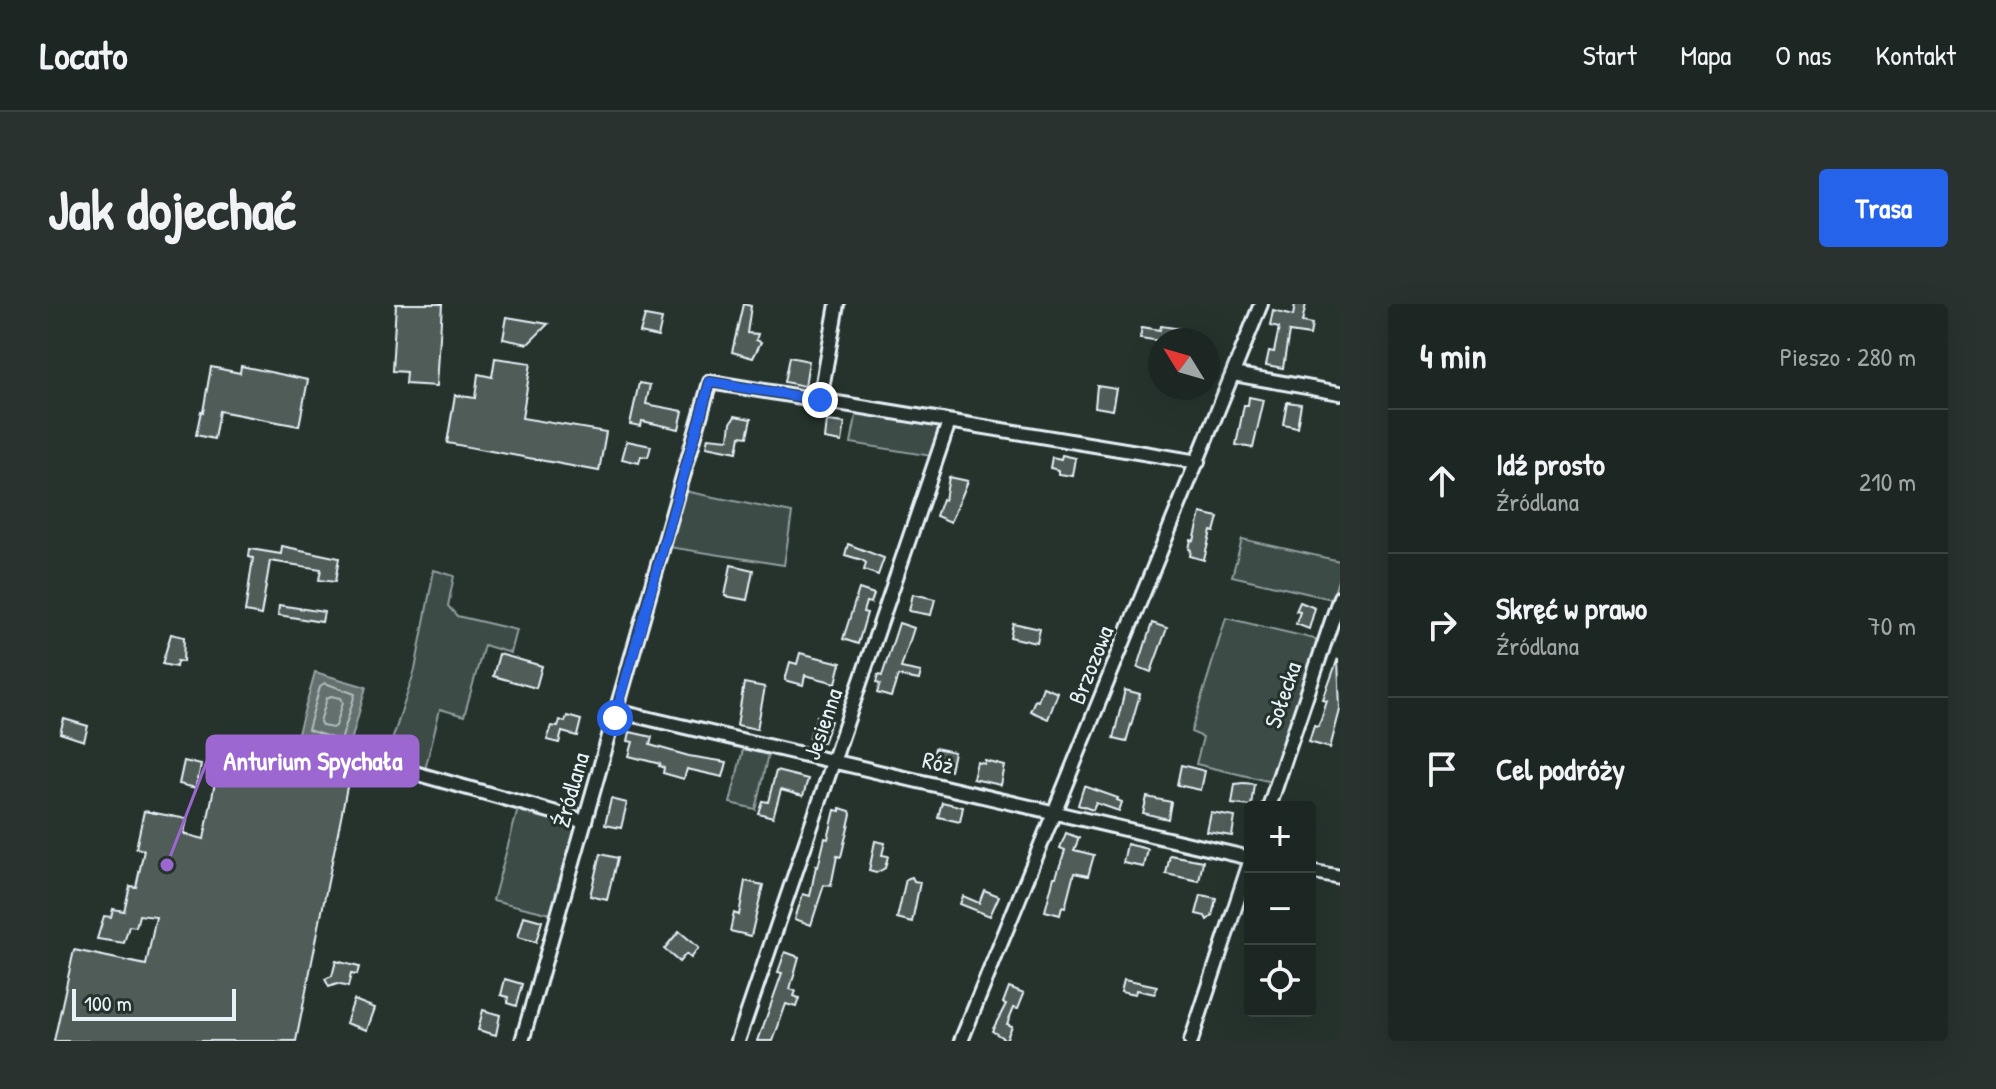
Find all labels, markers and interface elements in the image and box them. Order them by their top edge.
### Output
text: Locato [40,29,127,81]
text: Start [1583,36,1637,74]
text: Mapa [1681,36,1731,74]
text: O nas [1775,36,1832,74]
text: Kontakt [1876,36,1956,74]
button: Trasa [1819,169,1948,247]
text: Jak dojechać [48,171,296,246]
north arrow [1148,328,1220,400]
text: 4 min [1420,333,1487,379]
text: Pieszo · 280 m [1780,339,1916,374]
route end [802,382,838,418]
text: Idź prosto [1496,444,1605,484]
icon: ahead [1420,459,1464,503]
text: 210 m [1859,464,1916,499]
text: Źródlana [1496,484,1579,519]
text: Skręć w prawo [1496,588,1647,628]
icon: right [1420,603,1464,647]
text: 70 m [1868,608,1916,643]
street label: Brzozowa [1060,621,1120,709]
text: Źródlana [1496,628,1579,663]
street label: Sołecka [1256,657,1308,732]
street label: Jesienna [795,684,849,764]
route start [597,700,633,736]
callout: Anturium Spychała [207,736,418,786]
text: Anturium Spychała [223,743,403,779]
street label: Róż [920,743,957,781]
icon: arrive [1420,747,1464,791]
street label: Źródlana [544,749,596,831]
text: Cel podróży [1496,749,1625,789]
map controls [1244,801,1316,1017]
button: + [1244,801,1316,873]
button: − [1244,873,1316,945]
button: locate [1244,945,1316,1017]
scale bar [72,985,236,1021]
text: 100 m [84,988,132,1018]

